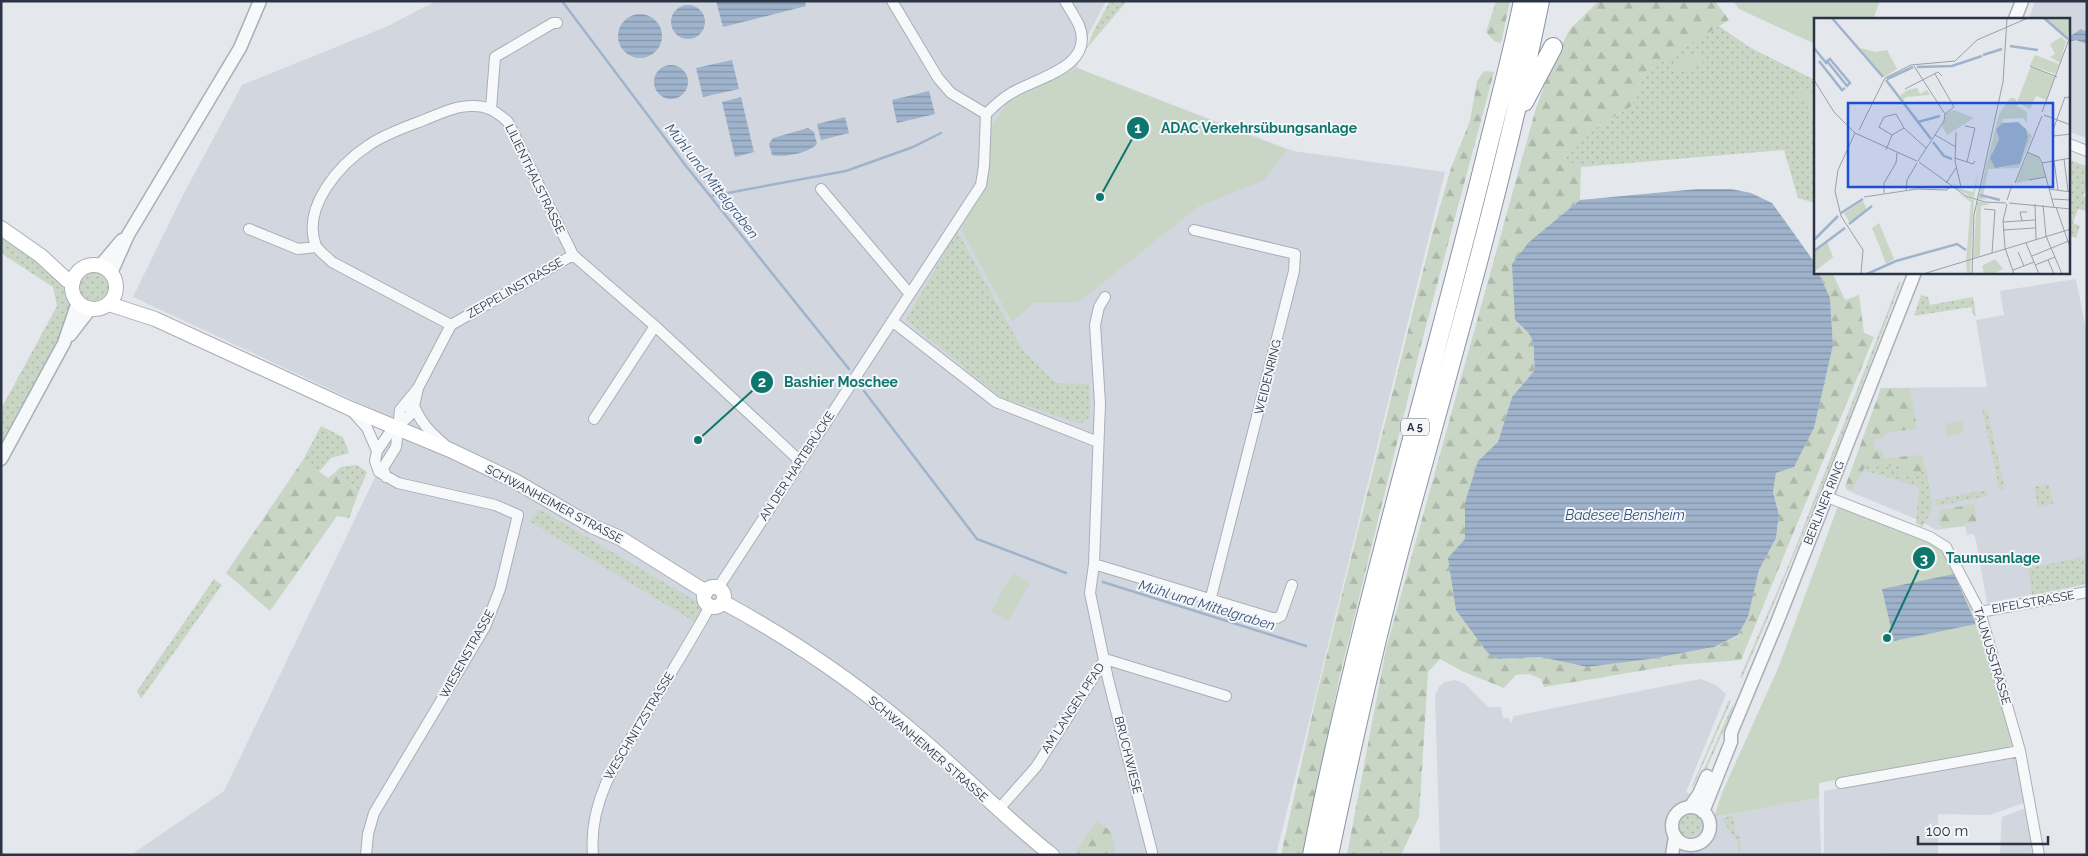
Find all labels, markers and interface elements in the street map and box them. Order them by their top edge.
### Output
inset map [1814,18,2070,274]
callout: ADAC Verkehrsübungsanlage [1126,114,1367,143]
text: 1 [1134,119,1142,137]
water label: Mühl und Mittelgraben [662,120,762,242]
text: ADAC Verkehrsübungsanlage [1161,120,1358,136]
street label: LILIENTHALSTRASSE [502,122,568,236]
street label: ZEPPELINSTRASSE [464,255,566,321]
street label: WEIDENRING [1252,338,1284,416]
callout: Bashier Moschee [749,367,909,396]
text: 2 [758,373,766,391]
text: Bashier Moschee [784,374,899,390]
street label: AN DER HARTBRÜCKE [756,409,838,523]
road number: A 5 [1401,418,1429,436]
street label: BERLINER RING [1801,459,1847,547]
street label: SCHWANHEIMER STRASSE [483,462,625,546]
water label: Badesee Bensheim [1565,507,1685,523]
callout: Taunusanlage [1911,544,2051,573]
text: 3 [1920,550,1928,568]
text: Taunusanlage [1946,550,2041,566]
water label: Mühl und Mittelgraben [1137,577,1277,633]
street label: EIFELSTRASSE [1990,588,2076,616]
street label: TAUNUSSTRASSE [1971,606,2013,706]
street label: WIESENSTRASSE [437,607,497,701]
street label: AM LANGEN PFAD [1039,660,1108,756]
street label: WESCHNITZSTRASSE [601,669,677,783]
street label: SCHWANHEIMER STRASSE [865,693,991,805]
street label: BRUCHWIESE [1112,715,1144,795]
scale bar [1918,814,2048,846]
text: 100 m [1926,822,1968,840]

